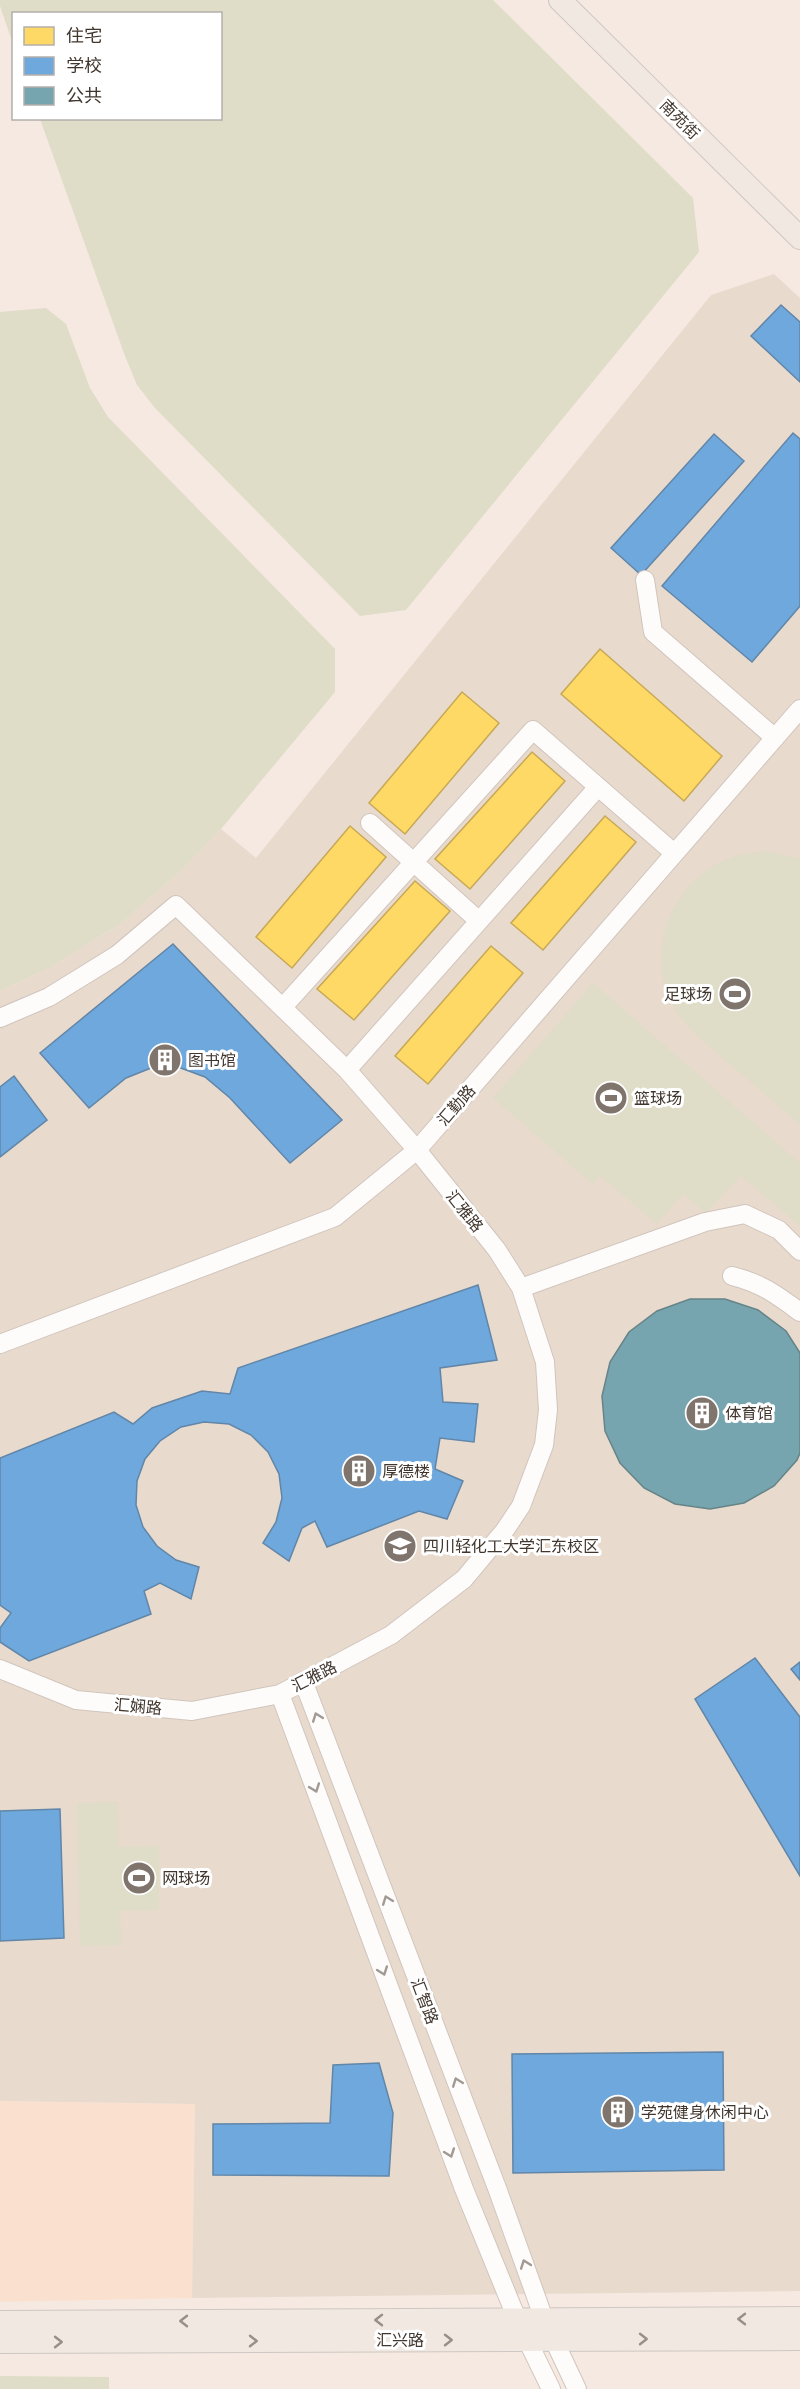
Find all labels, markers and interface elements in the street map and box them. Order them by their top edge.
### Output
legend [12,12,222,120]
text: 住宅 [66,25,102,45]
text: 学校 [66,55,102,75]
text: 公共 [66,85,102,105]
street label: 南苑街 [657,96,703,142]
sports icon: 足球场 [717,976,753,1012]
place label: 足球场 [664,985,712,1003]
building icon: 图书馆 [147,1042,183,1078]
place label: 图书馆 [188,1051,236,1069]
sports icon: 篮球场 [593,1080,629,1116]
street label: 汇勤路 [433,1081,479,1129]
place label: 篮球场 [634,1089,682,1107]
street label: 汇雅路 [443,1187,487,1235]
building icon: 体育馆 [684,1395,720,1431]
place label: 体育馆 [725,1404,773,1422]
building icon: 厚德楼 [341,1453,377,1489]
place label: 厚德楼 [382,1462,430,1480]
school or university icon: 四川轻化工大学汇东校区 [382,1528,418,1564]
place label: 四川轻化工大学汇东校区 [423,1537,599,1555]
street label: 汇雅路 [289,1657,339,1695]
street label: 汇娴路 [113,1695,163,1717]
one-way arrow [312,1713,324,1724]
one-way arrow [307,1782,320,1793]
sports icon: 网球场 [121,1860,157,1896]
place label: 网球场 [162,1869,210,1887]
one-way arrow [382,1895,394,1906]
one-way arrow [375,1965,388,1976]
street label: 汇智路 [408,1975,442,2027]
one-way arrow [451,2077,464,2087]
building icon: 学苑健身休闲中心 [600,2094,636,2130]
place label: 学苑健身休闲中心 [641,2103,769,2121]
one-way arrow [443,2148,456,2158]
one-way arrow [519,2259,532,2270]
one-way arrow [737,2312,746,2325]
one-way arrow [374,2314,383,2326]
one-way arrow [179,2315,188,2327]
street label: 汇兴路 [376,2331,424,2349]
one-way arrow [639,2333,648,2345]
one-way arrow [444,2334,453,2346]
one-way arrow [249,2335,258,2347]
one-way arrow [54,2336,63,2348]

